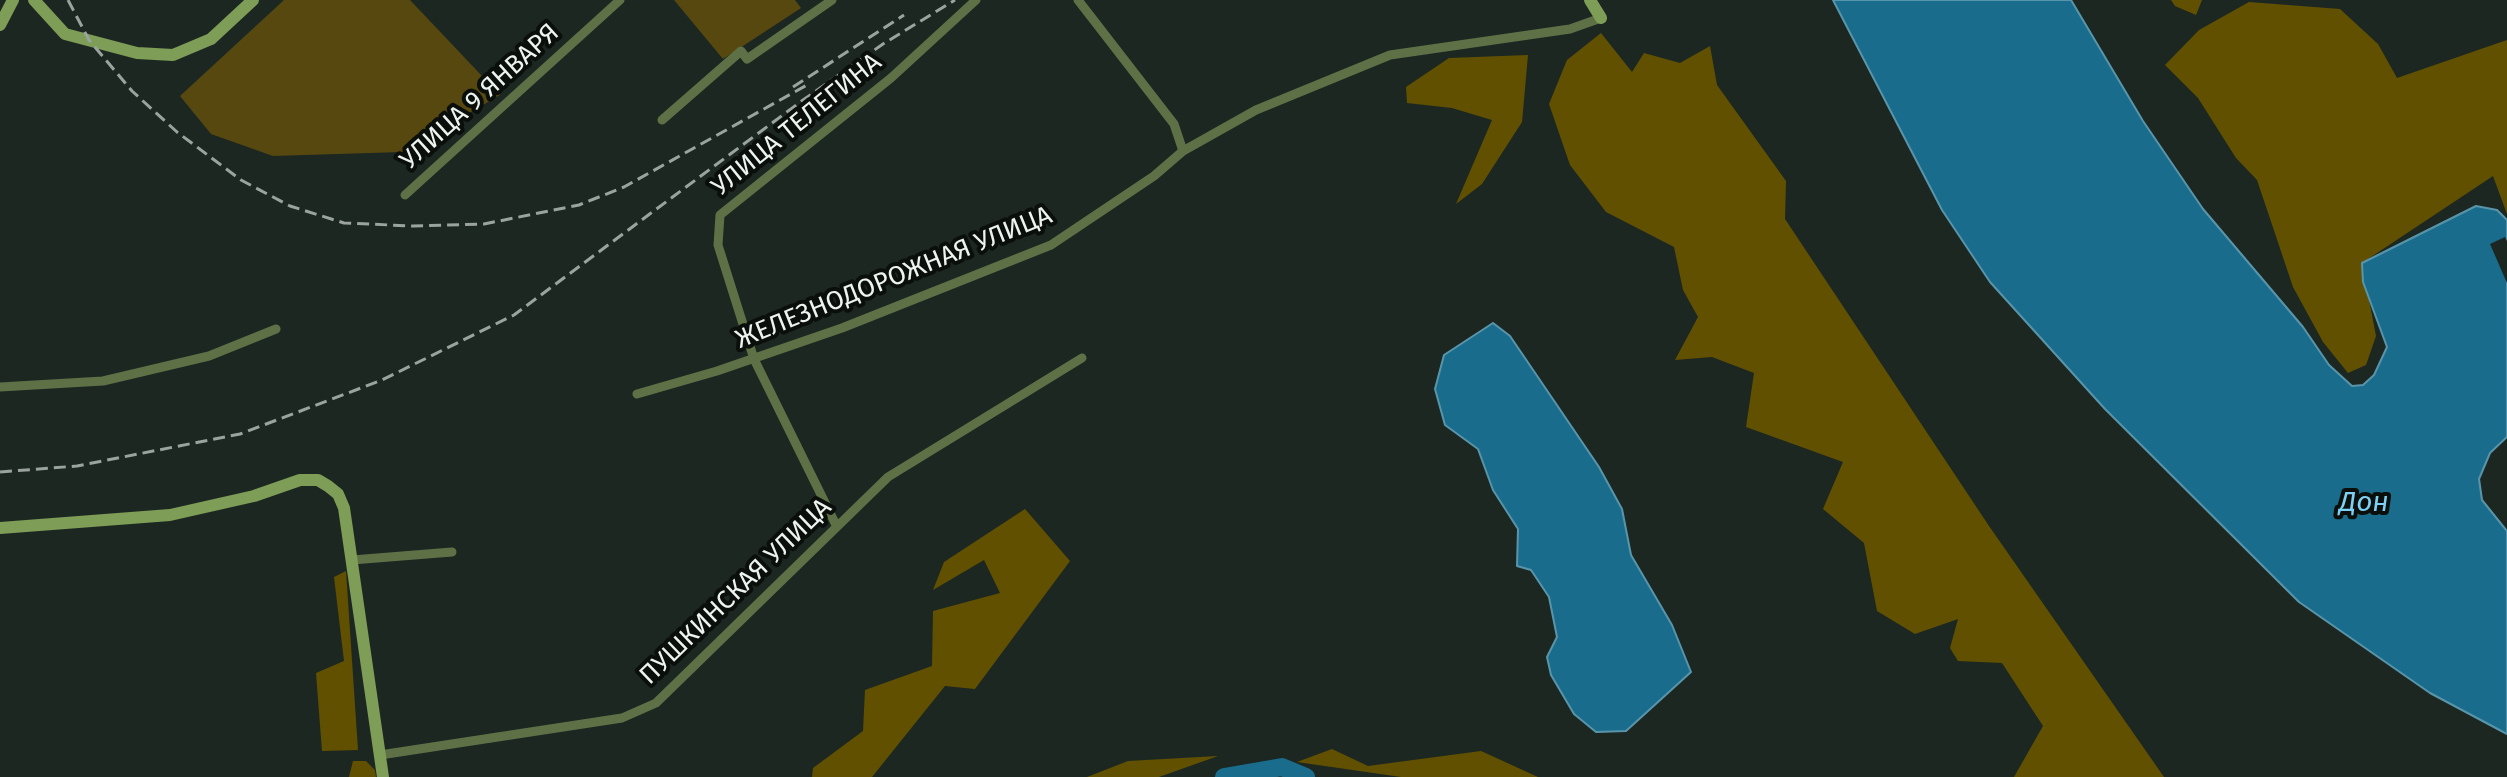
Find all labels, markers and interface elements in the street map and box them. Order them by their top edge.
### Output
street label: УЛИЦА 9 ЯНВАРЯ [394,18,566,176]
street label: УЛИЦА ТЕЛЕГИНА [706,47,888,203]
street label: ЖЕЛЕЗНОДОРОЖНАЯ УЛИЦА [731,200,1057,356]
water label: Дон [2339,486,2389,520]
street label: ПУШКИНСКАЯ УЛИЦА [634,492,838,692]

